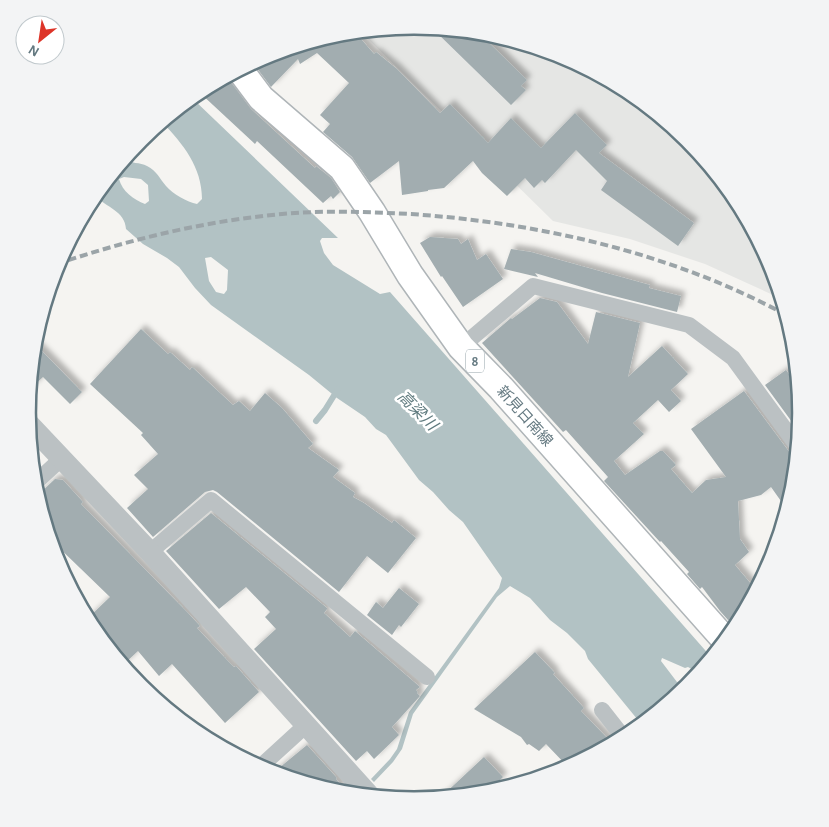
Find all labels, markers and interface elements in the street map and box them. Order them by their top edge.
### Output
north arrow [15,15,65,65]
text: N [26,42,42,59]
road number: 8 [466,350,484,372]
street label: 新見日南線 [494,383,556,449]
water label: 高梁川 [395,387,442,435]

